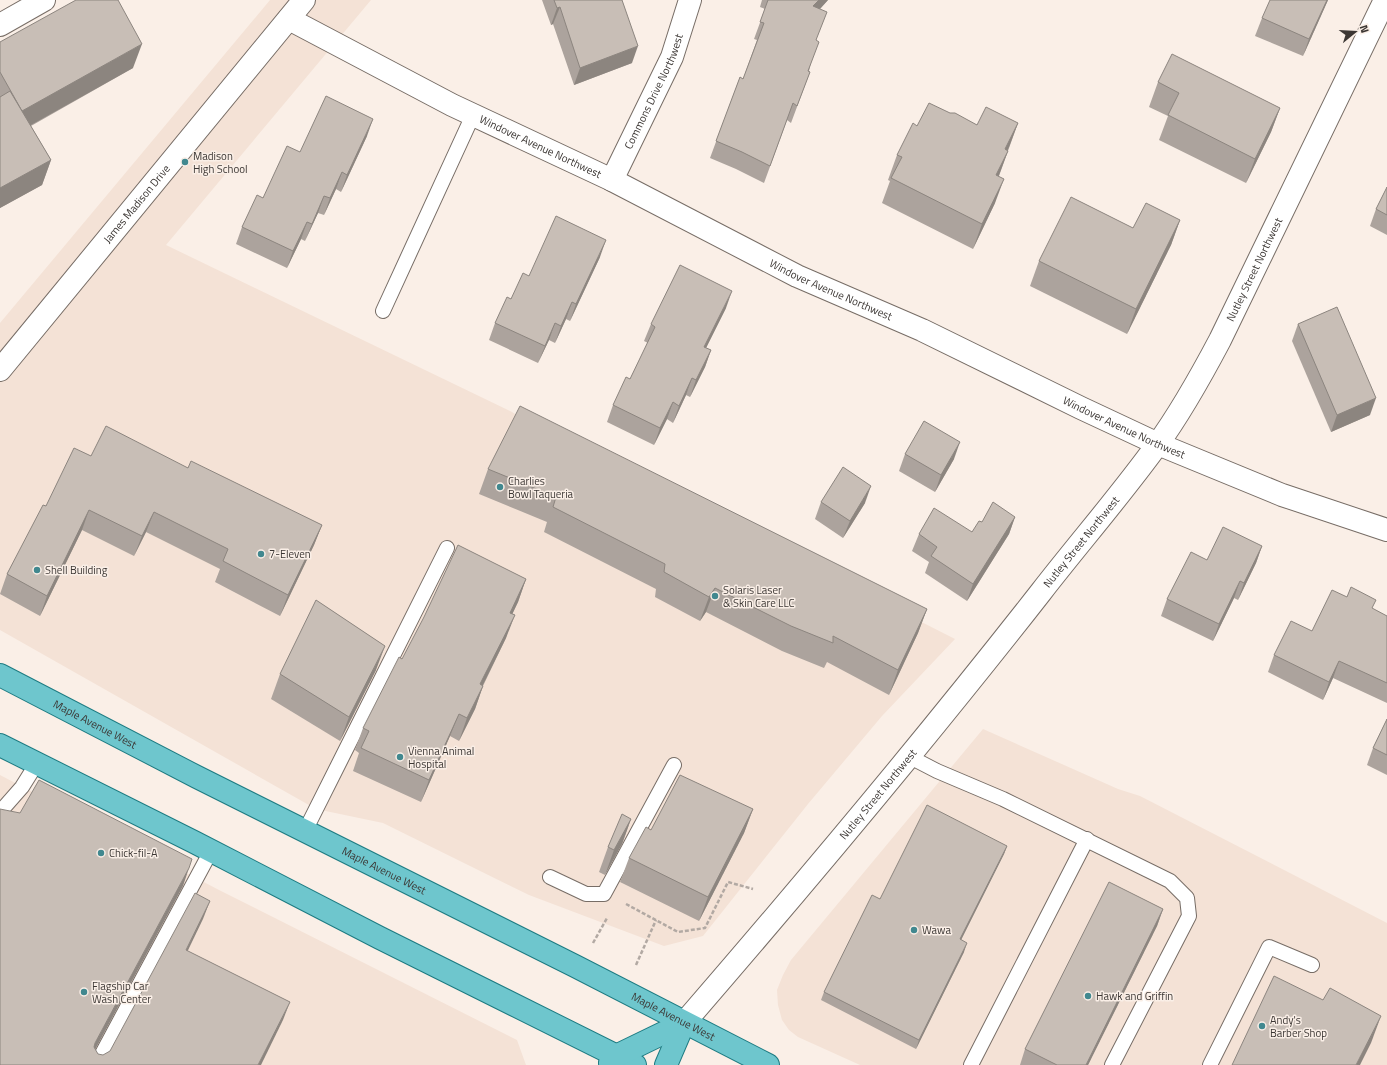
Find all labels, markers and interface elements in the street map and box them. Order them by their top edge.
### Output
north arrow [1335,12,1375,52]
text: N [1356,23,1373,35]
street label: Commons Drive Northwest [620,32,687,152]
street label: Windover Avenue Northwest [477,111,604,182]
place label: Madison High School [193,148,248,177]
marker: Madison High School [180,157,190,167]
street label: James Madison Drive [99,161,174,247]
street label: Nutley Street Northwest [1222,215,1286,324]
street label: Windover Avenue Northwest [767,255,895,324]
street label: Windover Avenue Northwest [1060,392,1188,462]
place label: Charlies Bowl Taqueria [508,473,574,502]
marker: Charlies Bowl Taqueria [495,482,505,492]
street label: Nutley Street Northwest [1039,493,1123,591]
place label: 7-Eleven [269,546,311,562]
marker: 7-Eleven [256,549,266,559]
place label: Shell Building [45,562,108,578]
marker: Shell Building [32,565,42,575]
place label: Solaris Laser & Skin Care LLC [723,582,794,611]
marker: Solaris Laser & Skin Care LLC [710,591,720,601]
street label: Maple Avenue West [50,696,140,753]
place label: Vienna Animal Hospital [408,743,474,772]
street label: Nutley Street Northwest [836,745,920,843]
marker: Vienna Animal Hospital [395,752,405,762]
street label: Maple Avenue West [339,843,429,898]
place label: Chick-fil-A [109,845,158,861]
marker: Chick-fil-A [96,848,106,858]
place label: Wawa [922,922,951,938]
marker: Wawa [909,925,919,935]
place label: Flagship Car Wash Center [92,978,151,1007]
marker: Flagship Car Wash Center [79,987,89,997]
street label: Maple Avenue West [629,988,718,1045]
place label: Hawk and Griffin [1096,988,1173,1004]
marker: Hawk and Griffin [1083,991,1093,1001]
place label: Andy's Barber Shop [1270,1012,1327,1041]
marker: Andy's Barber Shop [1257,1021,1267,1031]

